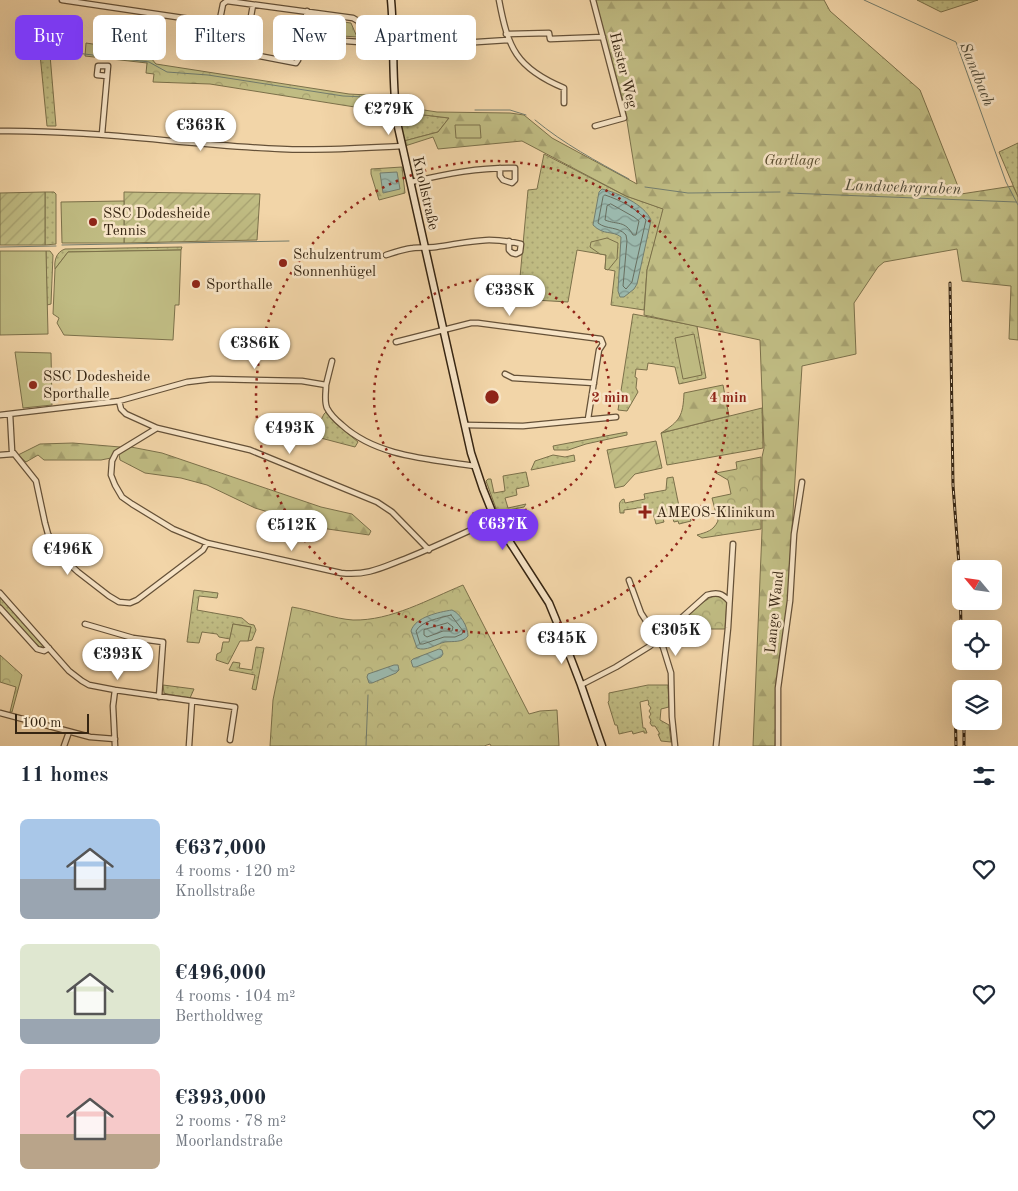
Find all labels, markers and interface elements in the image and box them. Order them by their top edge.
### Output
chip: Buy [15,15,83,60]
chip: Rent [93,15,166,60]
chip: Filters [176,15,263,60]
chip: New [273,15,346,60]
chip: Apartment [356,15,476,60]
street label: Haster Weg [606,31,639,110]
water label: Sandbach [956,41,996,109]
pin: €279K [354,94,424,136]
text: €279K [364,102,414,118]
pin: €363K [166,110,236,152]
text: €363K [176,118,226,134]
park label: Gartlage [764,154,820,169]
street label: Knollstraße [409,155,440,232]
water label: Landwehrgraben [843,178,962,198]
place label: SSC Dodesheide Tennis [103,207,210,239]
marker: SSC Dodesheide Tennis [87,216,99,228]
place label: Schulzentrum Sonnenhügel [293,248,382,280]
marker: Schulzentrum Sonnenhügel [277,257,289,269]
pin: €338K [475,274,545,317]
marker: Sporthalle [190,278,202,290]
place label: Sporthalle [206,278,273,293]
text: €338K [485,283,535,299]
pin: €386K [220,328,290,370]
text: €386K [230,336,280,352]
place label: SSC Dodesheide Sporthalle [43,370,150,402]
marker: SSC Dodesheide Sporthalle [27,379,39,391]
centre of rings [483,388,501,406]
text: 2 min [591,391,629,406]
text: 4 min [709,391,747,406]
pin: €493K [255,412,325,455]
text: €493K [265,421,315,437]
marker: AMEOS-Klinikum [638,505,652,519]
place label: AMEOS-Klinikum [656,506,775,521]
pin: €637K [468,508,538,551]
pin: €512K [257,510,327,552]
text: €637K [478,517,528,533]
text: €512K [267,518,317,534]
pin: €496K [33,534,103,576]
text: €496K [43,542,93,558]
north arrow [952,560,1002,610]
map controls [952,560,1002,730]
street label: Lange Wand [764,570,787,654]
pin: €305K [641,614,711,657]
button: locate [952,620,1002,670]
pin: €345K [527,622,597,665]
text: €305K [651,623,701,639]
text: €345K [537,631,587,647]
pin: €393K [83,638,153,681]
text: €393K [93,647,143,663]
button: layers [952,680,1002,730]
scale bar [15,711,89,734]
text: 100 m [22,716,61,730]
icon: filters [970,762,998,790]
text: 11 homes [20,765,108,786]
text: €637,000 [175,838,266,859]
icon: home [60,839,120,899]
icon: heart [970,855,998,883]
text: 4 rooms · 120 m² [175,864,295,880]
text: Knollstraße [175,884,255,900]
text: €496,000 [175,963,266,984]
icon: home [60,964,120,1024]
icon: heart [970,980,998,1008]
text: 4 rooms · 104 m² [175,989,295,1005]
text: Bertholdweg [175,1009,263,1025]
text: €393,000 [175,1088,266,1109]
icon: home [60,1089,120,1149]
icon: heart [970,1105,998,1133]
text: 2 rooms · 78 m² [175,1114,286,1130]
text: Moorlandstraße [175,1134,283,1150]

